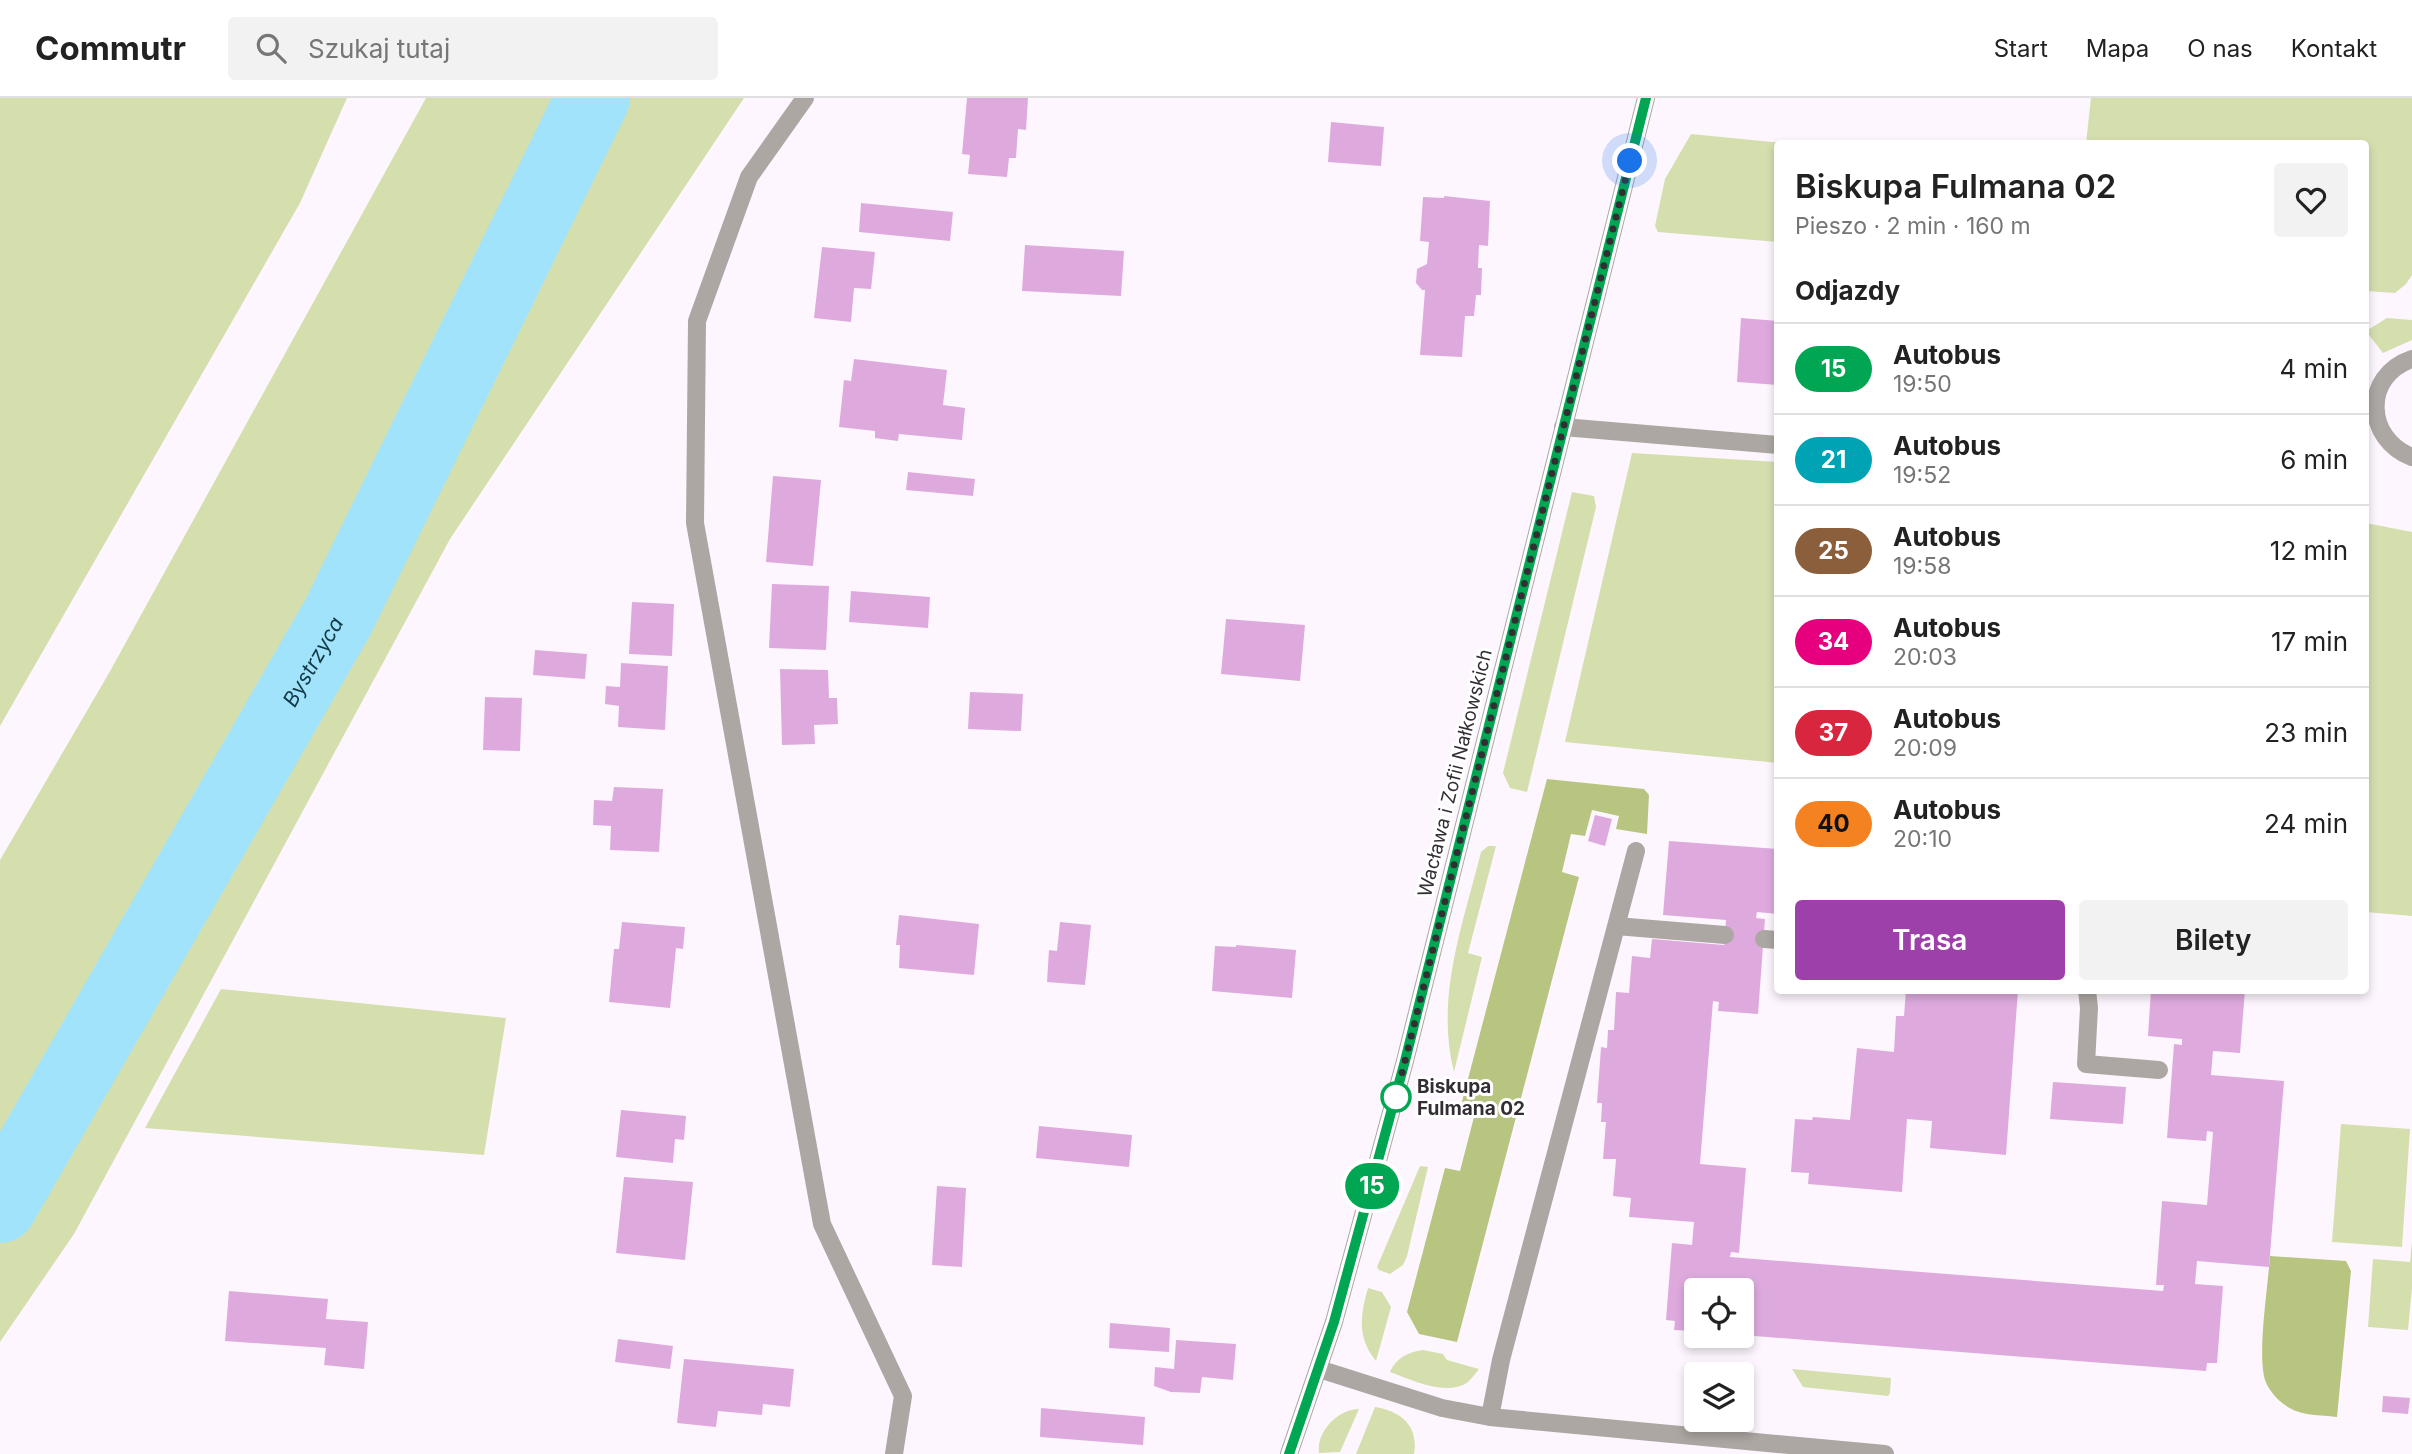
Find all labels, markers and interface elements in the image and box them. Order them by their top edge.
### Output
search box [228,17,718,80]
text: Commutr [35,28,186,68]
icon: search [252,29,290,67]
text: Szukaj tutaj [308,33,450,64]
text: Start [1994,34,2048,63]
text: Mapa [2086,34,2149,63]
text: O nas [2187,34,2253,63]
text: Kontakt [2291,34,2377,63]
your location [1612,143,1647,178]
button: heart [2274,163,2348,237]
text: Biskupa Fulmana 02 [1795,166,2116,206]
text: Pieszo · 2 min · 160 m [1795,212,2031,240]
text: Odjazdy [1795,275,1900,306]
text: Autobus [1893,339,2001,370]
text: 4 min [2279,353,2348,384]
text: 15 [1821,354,1846,383]
text: 19:50 [1893,370,1952,398]
text: Autobus [1893,430,2001,461]
text: 6 min [2280,444,2348,475]
text: 21 [1821,445,1846,474]
text: 19:52 [1893,461,1951,489]
text: Autobus [1893,521,2001,552]
text: 12 min [2270,535,2348,566]
text: 25 [1818,536,1849,565]
text: 19:58 [1893,552,1951,580]
water label: Bystrzyca [277,612,348,711]
text: Autobus [1893,612,2001,643]
text: 17 min [2271,626,2348,657]
text: 34 [1818,627,1849,656]
text: 20:03 [1893,643,1957,671]
street label: Wacława i Zofii Nałkowskich [1413,647,1497,899]
text: Autobus [1893,703,2001,734]
text: 23 min [2264,717,2348,748]
text: 37 [1819,718,1848,747]
text: 20:09 [1893,734,1957,762]
text: Autobus [1893,794,2001,825]
text: 24 min [2264,808,2348,839]
text: 40 [1817,809,1850,838]
text: 20:10 [1893,825,1952,853]
button: Trasa [1795,900,2065,980]
button: Bilety [2079,900,2348,980]
place label: Biskupa Fulmana 02 [1417,1075,1525,1120]
marker: Biskupa Fulmana 02 [1381,1082,1411,1112]
line badge: 15 [1340,1163,1404,1209]
text: 15 [1359,1171,1385,1200]
map controls [1684,1278,1754,1432]
button: locate [1684,1278,1754,1348]
button: layers [1684,1362,1754,1432]

